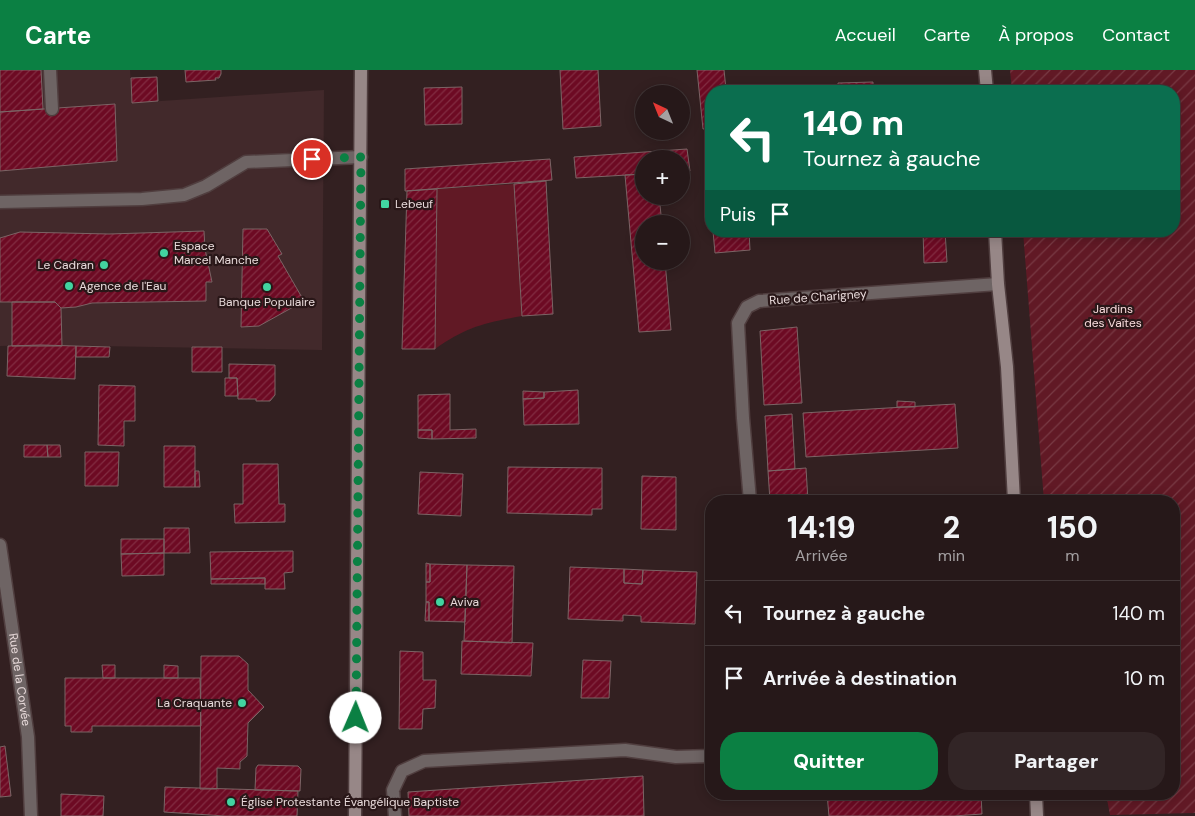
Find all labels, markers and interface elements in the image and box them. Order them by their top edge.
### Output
text: Carte [25,20,91,51]
text: Accueil [835,23,896,47]
text: Carte [924,23,970,47]
text: À propos [998,23,1074,47]
text: Contact [1102,23,1170,47]
north arrow [635,85,690,140]
map controls [635,85,690,270]
text: 140 m [803,100,904,146]
icon: left [720,105,785,170]
pin [291,138,333,180]
text: Tournez à gauche [803,144,981,173]
icon: arrive [298,145,326,173]
button: + [635,150,690,205]
place label: Lebeuf [395,196,433,212]
marker: Lebeuf [379,198,391,210]
icon: arrive [766,200,794,228]
text: Puis [720,202,756,227]
button: − [635,215,690,270]
place label: Espace Marcel Manche [174,238,259,268]
marker: Espace Marcel Manche [158,247,170,259]
place label: Le Cadran [37,257,94,273]
marker: Le Cadran [98,259,110,271]
place label: Agence de l'Eau [79,278,166,294]
marker: Agence de l'Eau [63,280,75,292]
marker: Banque Populaire [261,281,273,293]
street label: Rue de Charigney [769,286,868,308]
place label: Banque Populaire [219,294,315,310]
park label: Jardins des Vaîtes [1084,301,1142,331]
text: 14:19 [787,508,856,547]
text: 2 [943,508,960,547]
text: 150 [1047,508,1098,547]
text: Arrivée [795,545,848,566]
text: min [938,545,965,566]
text: m [1065,545,1080,566]
place label: Aviva [450,594,479,610]
marker: Aviva [434,596,446,608]
icon: left [720,599,748,627]
text: Tournez à gauche [763,601,925,626]
text: 140 m [1113,601,1165,626]
street label: Rue de la Corvée [5,632,34,727]
icon: arrive [720,664,748,692]
text: Arrivée à destination [763,666,957,691]
text: 10 m [1124,666,1165,691]
position arrow [329,691,381,743]
place label: La Craquante [157,695,232,711]
marker: La Craquante [236,697,248,709]
button: Quitter [720,732,938,790]
button: Partager [948,732,1165,790]
place label: Église Protestante Évangélique Baptiste [241,794,459,810]
marker: Église Protestante Évangélique Baptiste [225,796,237,808]

